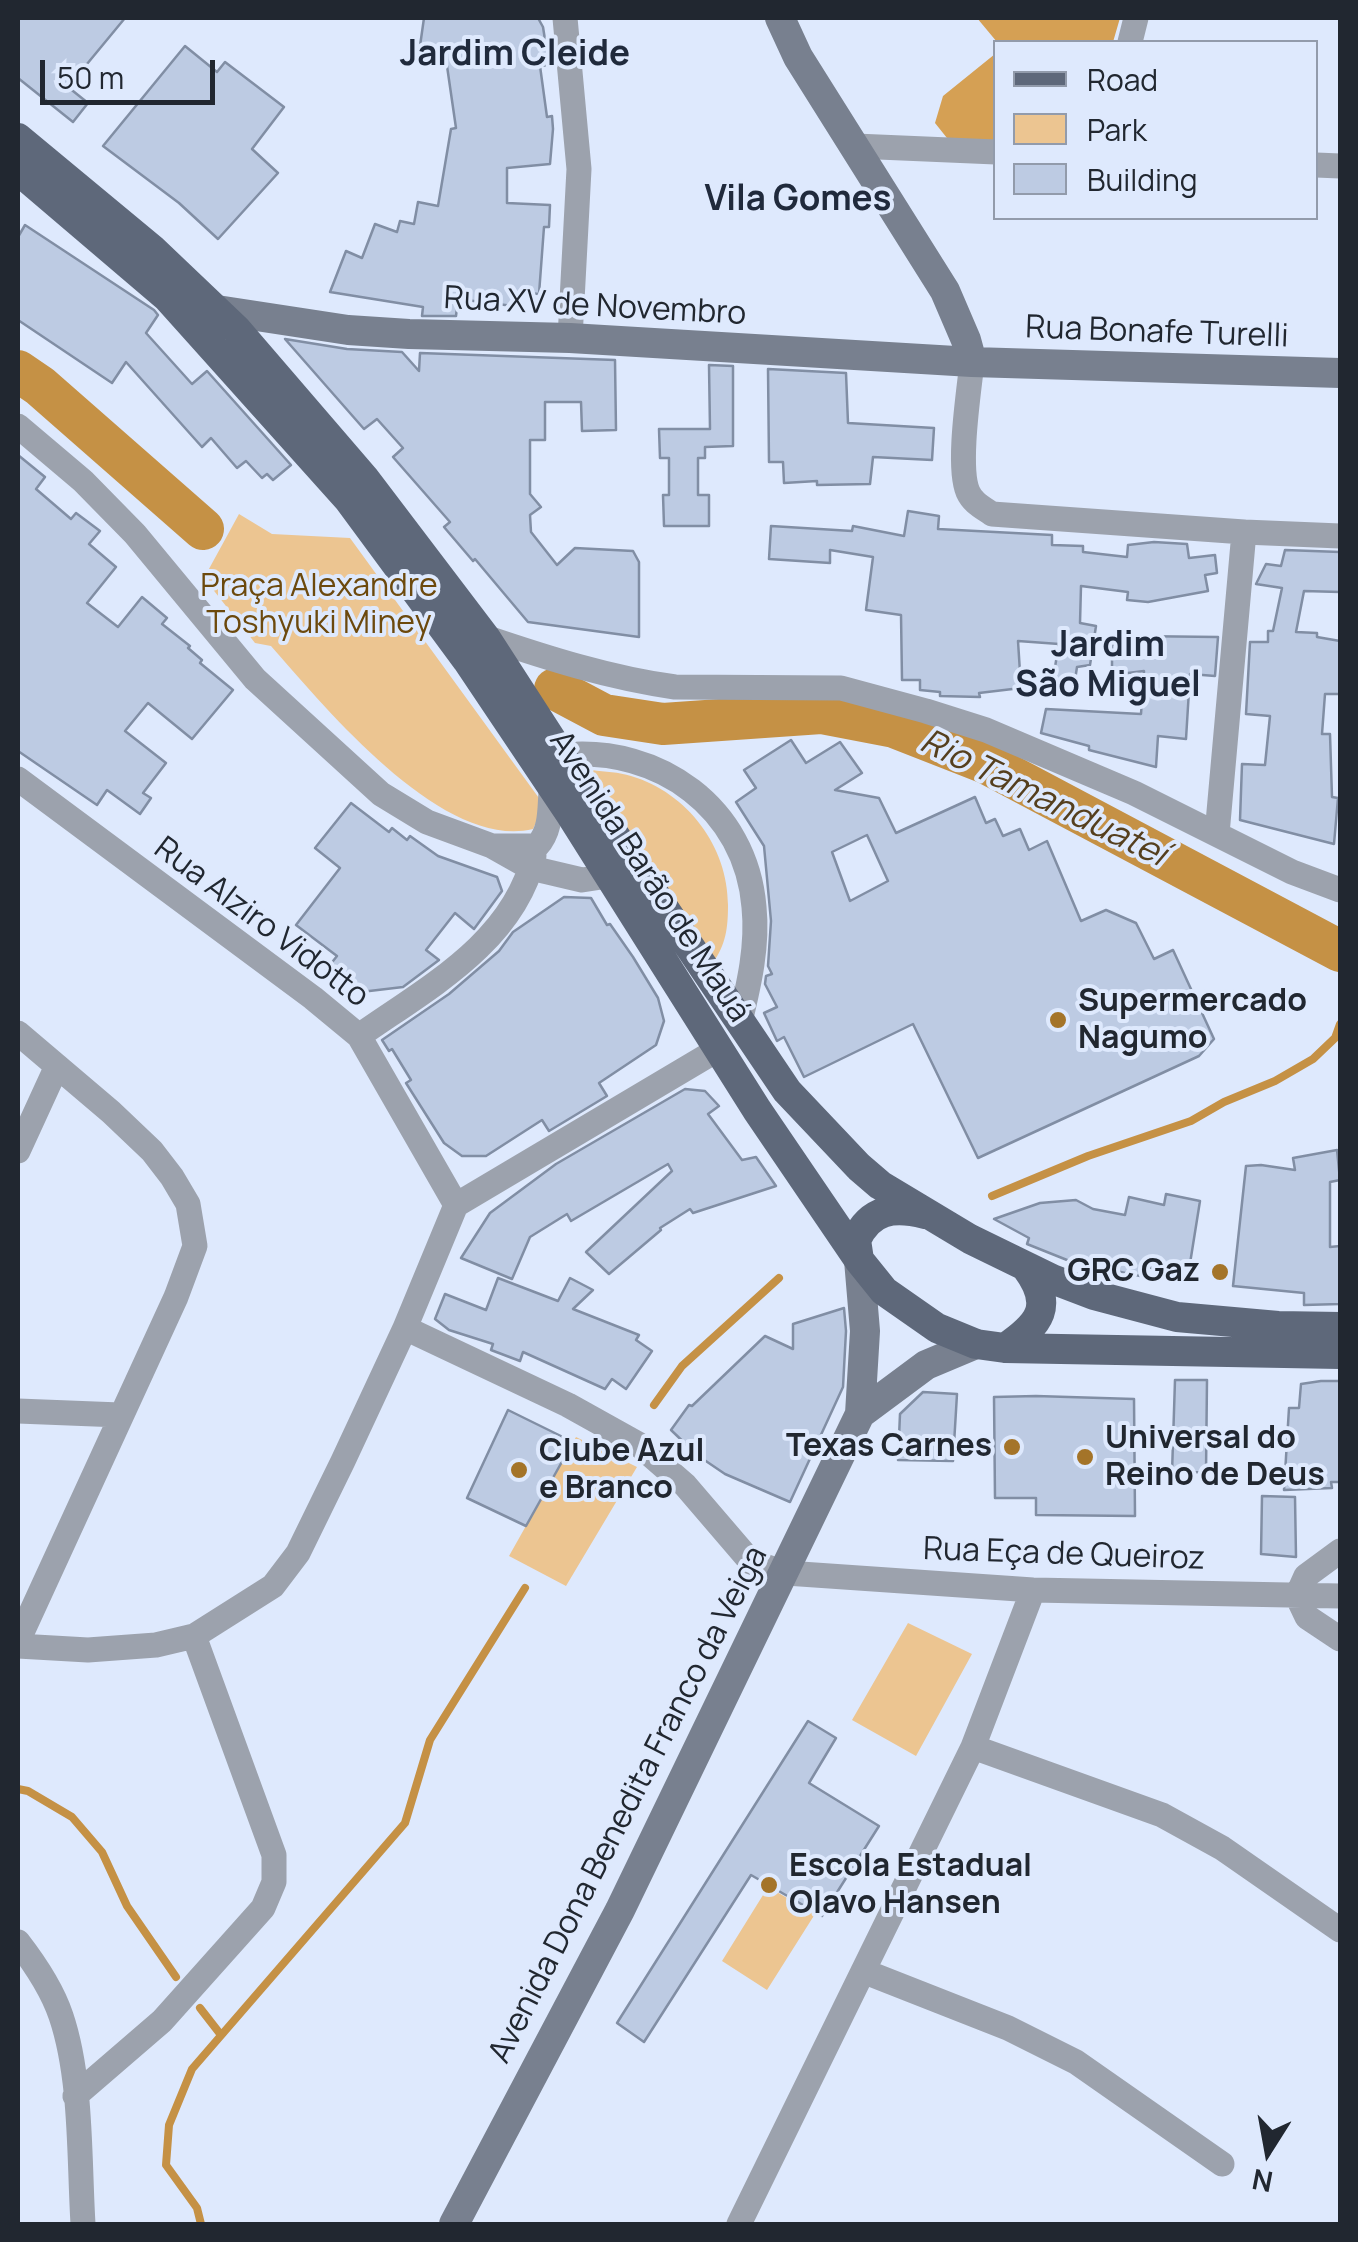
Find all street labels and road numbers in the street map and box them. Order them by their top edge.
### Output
street label: Rua XV de Novembro [443,280,747,334]
street label: Rua Bonafe Turelli [1025,309,1289,357]
street label: Avenida Barão de Mauá [540,724,758,1030]
street label: Rua Alziro Vidotto [146,830,376,1016]
street label: Rua Eça de Queiroz [922,1531,1206,1579]
street label: Avenida Dona Benedita Franco da Veiga [481,1540,777,2070]

